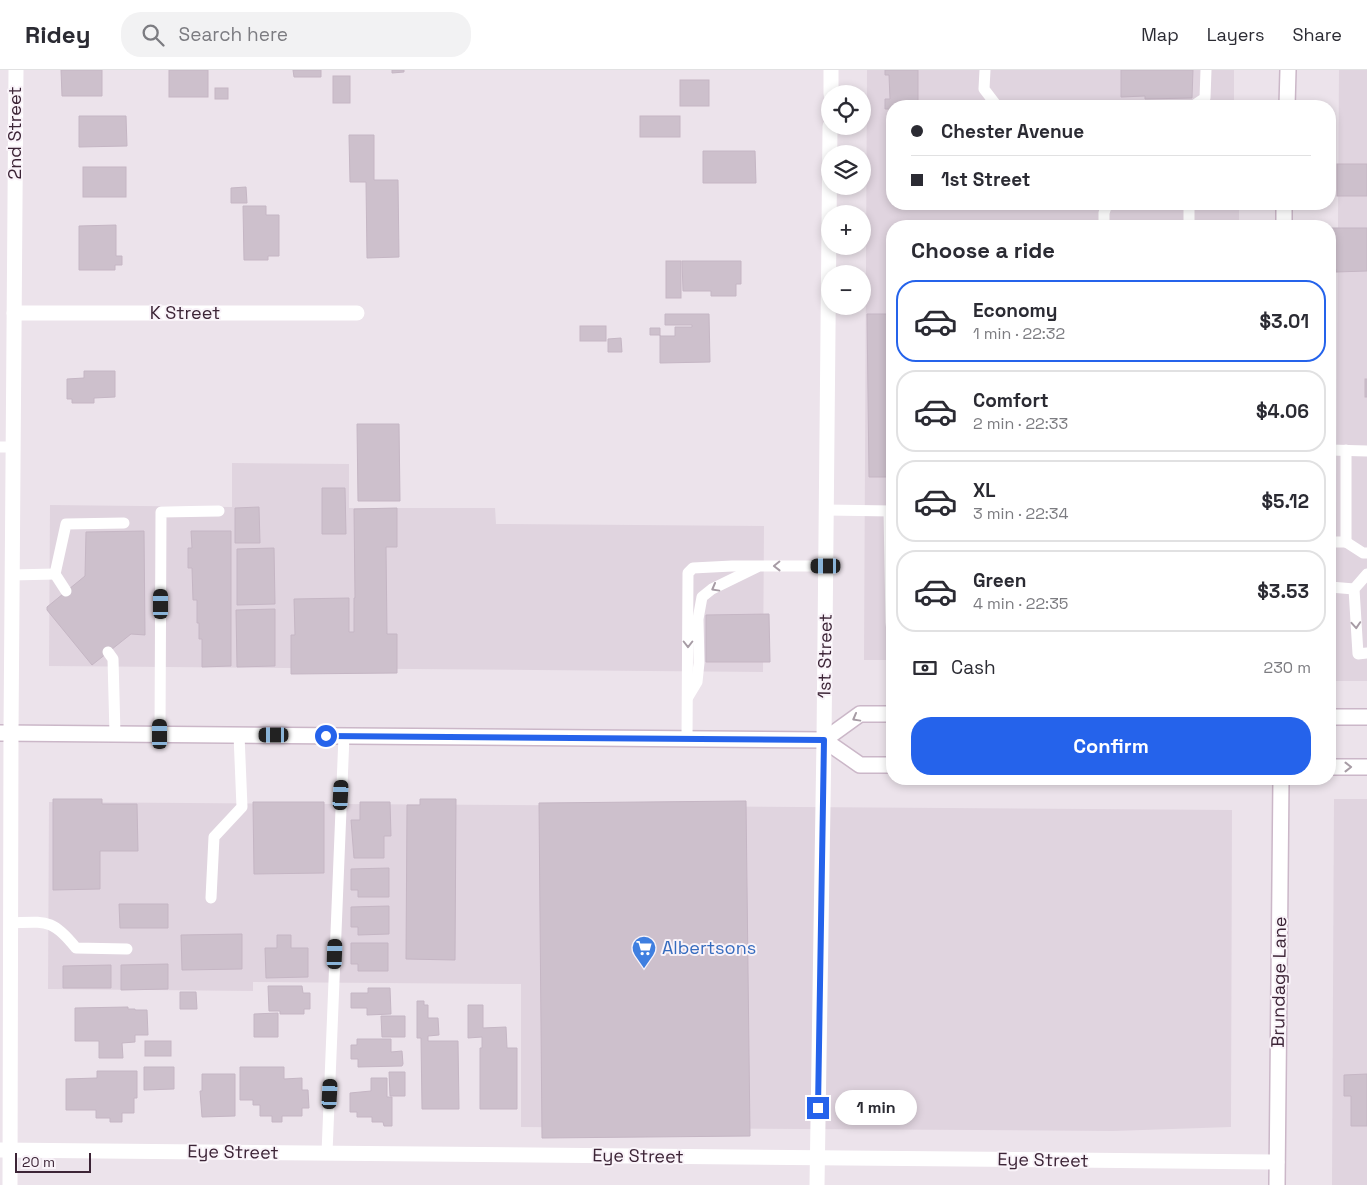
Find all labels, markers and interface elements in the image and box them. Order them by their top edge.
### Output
search box [121,12,471,57]
text: Ridey [25,19,91,50]
icon: search [139,21,167,49]
text: Search here [179,22,288,47]
text: Map [1141,23,1179,46]
text: Layers [1207,23,1264,46]
text: Share [1292,23,1342,46]
map controls [821,85,871,315]
button: locate [821,85,871,135]
street label: 2nd Street [3,86,26,180]
text: Chester Avenue [941,119,1084,144]
button: layers [821,145,871,195]
text: 1st Street [941,167,1031,192]
button: + [821,205,871,255]
text: Choose a ride [911,236,1055,264]
button: − [821,265,871,315]
text: Economy [973,298,1057,323]
icon: car [913,299,958,344]
street label: K Street [150,301,220,324]
text: $3.01 [1260,309,1309,334]
text: 1 min · 22:32 [973,323,1065,344]
text: Comfort [973,388,1049,413]
icon: car [913,389,958,434]
text: $4.06 [1256,399,1309,424]
text: 2 min · 22:33 [973,413,1068,434]
text: XL [973,478,996,503]
icon: car [913,479,958,524]
text: $5.12 [1262,489,1309,514]
text: 3 min · 22:34 [973,503,1069,524]
car [811,559,841,574]
one-way arrow [773,561,781,571]
text: Green [973,568,1026,593]
icon: car [913,569,958,614]
text: $3.53 [1257,579,1309,604]
one-way arrow [711,582,720,592]
car [153,589,168,619]
text: 4 min · 22:35 [973,593,1068,614]
street label: 1st Street [812,613,837,699]
one-way arrow [1351,622,1362,630]
one-way arrow [683,641,693,649]
icon: cash [911,654,939,682]
text: Cash [951,655,996,680]
text: 230 m [1264,657,1311,678]
one-way arrow [852,712,861,722]
button: Confirm [911,717,1311,775]
car [152,719,167,749]
route start [315,725,337,747]
car [259,728,289,743]
one-way arrow [1345,762,1353,772]
car [332,780,349,810]
street label: Brundage Lane [1266,916,1291,1048]
supermarket icon: Albertsons [631,935,657,969]
place label: Albertsons [662,936,756,959]
car [326,939,343,969]
car [321,1079,338,1109]
callout: 1 min [836,1090,918,1126]
route end [807,1097,829,1119]
text: 1 min [856,1097,896,1118]
street label: Eye Street [187,1139,279,1164]
street label: Eye Street [592,1143,684,1168]
street label: Eye Street [997,1147,1089,1172]
scale bar [15,1150,91,1173]
text: 20 m [22,1153,55,1171]

